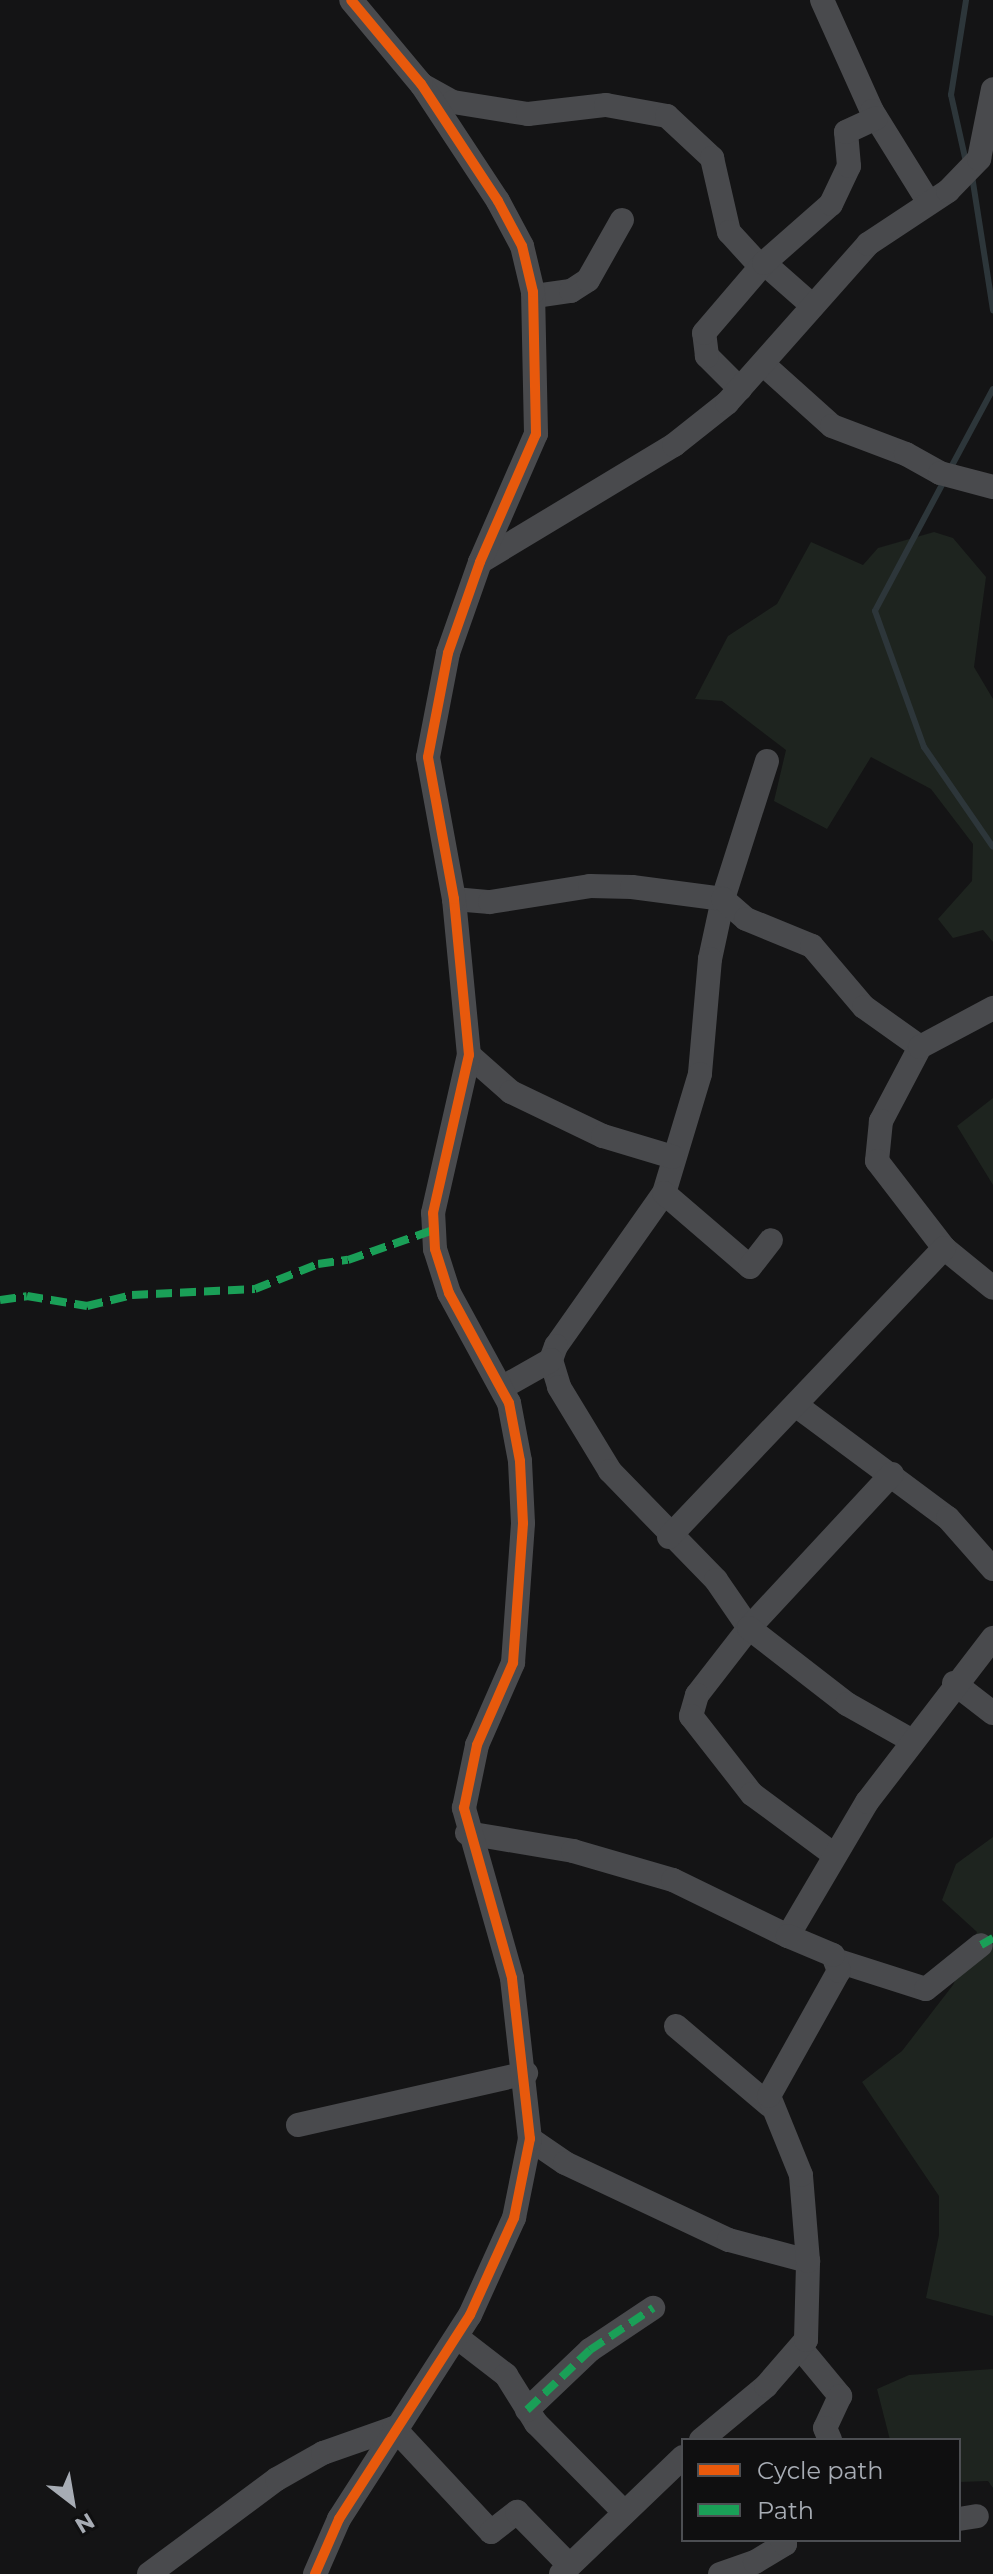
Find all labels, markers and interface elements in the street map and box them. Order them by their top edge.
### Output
legend [681,2438,961,2542]
text: Cycle path [757,2456,884,2485]
north arrow [32,2462,112,2542]
text: Path [757,2496,814,2525]
text: N [70,2507,99,2539]

